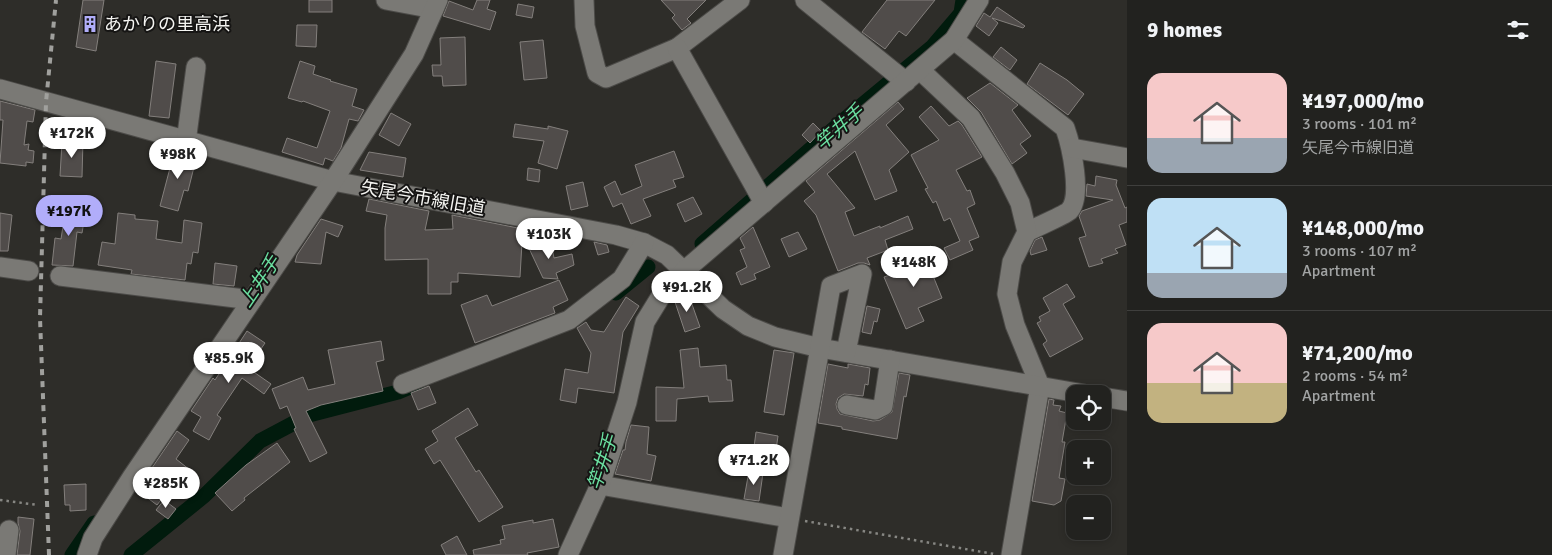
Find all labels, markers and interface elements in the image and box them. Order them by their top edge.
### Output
place label: あかりの里高浜 [104,13,230,35]
building icon: あかりの里高浜 [80,14,100,34]
icon: filters [1504,16,1532,44]
text: 9 homes [1147,17,1222,43]
text: ¥197,000/mo [1302,88,1424,114]
icon: home [1187,93,1247,153]
water label: 竿井手 [810,99,870,156]
text: 3 rooms · 101 m² [1302,114,1417,134]
pin: ¥172K [37,116,107,159]
text: ¥172K [50,123,94,143]
pin: ¥98K [148,138,208,180]
text: 矢尾今市線旧道 [1302,138,1414,158]
text: ¥98K [160,144,196,164]
street label: 矢尾今市線旧道 [359,176,487,220]
pin: ¥197K [34,194,104,237]
text: ¥197K [47,201,91,221]
text: ¥148,000/mo [1302,215,1424,241]
pin: ¥103K [514,218,584,260]
icon: home [1187,218,1247,278]
text: ¥103K [527,224,571,244]
text: 3 rooms · 107 m² [1302,241,1417,261]
pin: ¥148K [879,246,949,288]
water label: 上井手 [234,250,286,312]
text: ¥148K [892,252,936,272]
text: Apartment [1302,261,1375,281]
pin: ¥91.2K [646,270,728,313]
text: ¥91.2K [662,277,712,297]
text: ¥71,200/mo [1302,340,1413,366]
pin: ¥85.9K [188,342,270,384]
icon: home [1187,343,1247,403]
text: ¥85.9K [204,348,254,368]
text: 2 rooms · 54 m² [1302,366,1408,386]
map controls [1066,385,1111,540]
button: locate [1066,385,1111,430]
text: Apartment [1302,386,1375,406]
water label: 竿井手 [583,431,623,493]
button: + [1066,440,1111,485]
pin: ¥71.2K [713,444,795,486]
text: ¥71.2K [729,450,779,470]
pin: ¥285K [131,466,201,509]
text: ¥285K [144,473,188,493]
button: − [1066,495,1111,540]

